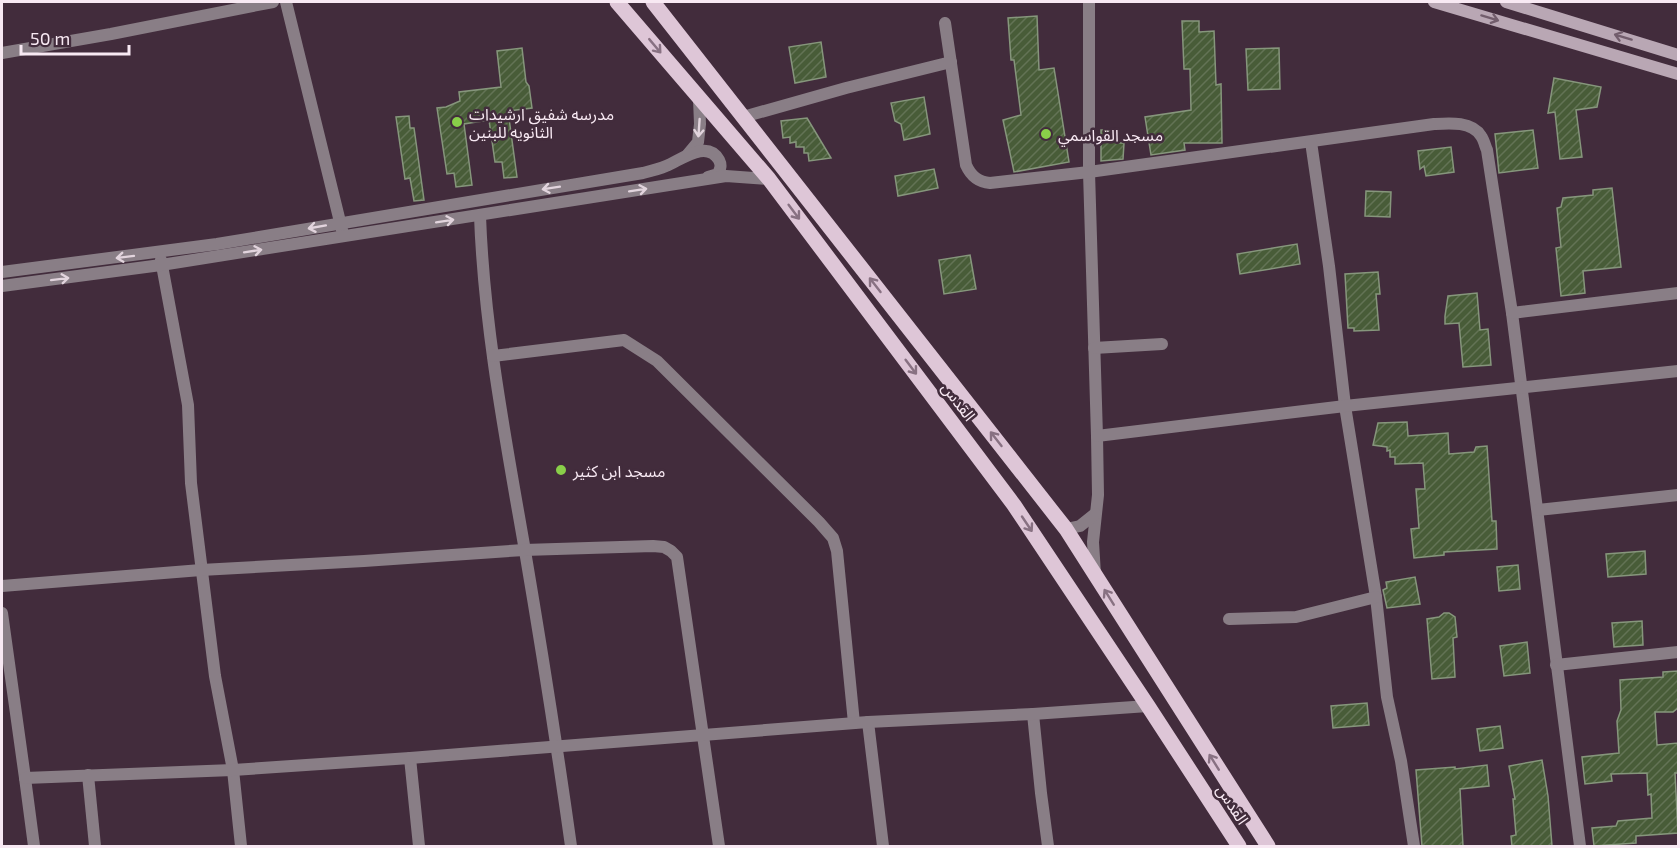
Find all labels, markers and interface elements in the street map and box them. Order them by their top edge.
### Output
one-way arrow [1480,13,1499,24]
scale bar [21,18,129,56]
text: 50 m [30,27,70,49]
one-way arrow [1614,31,1633,42]
one-way arrow [648,38,662,53]
place label: مدرسه شفيق ارشيدات الثانويه للبنين [469,104,614,142]
marker: مدرسه شفيق ارشيدات الثانويه للبنين [450,115,464,129]
one-way arrow [693,118,704,137]
place label: مسجد القواسمي [1058,125,1163,147]
marker: مسجد القواسمي [1039,127,1053,141]
one-way arrow [542,183,562,194]
one-way arrow [627,185,647,196]
one-way arrow [788,203,800,219]
one-way arrow [435,215,455,226]
one-way arrow [308,222,328,233]
one-way arrow [242,246,262,257]
one-way arrow [115,251,135,262]
one-way arrow [49,273,69,284]
one-way arrow [869,278,882,294]
one-way arrow [905,359,917,375]
street label: القدس [937,378,980,425]
one-way arrow [989,431,1002,447]
place label: مسجد ابن كثير [572,461,666,481]
marker: مسجد ابن كثير [554,463,568,477]
one-way arrow [1021,515,1033,532]
one-way arrow [1103,589,1115,606]
one-way arrow [1207,754,1219,771]
street label: القدس [1212,780,1253,828]

